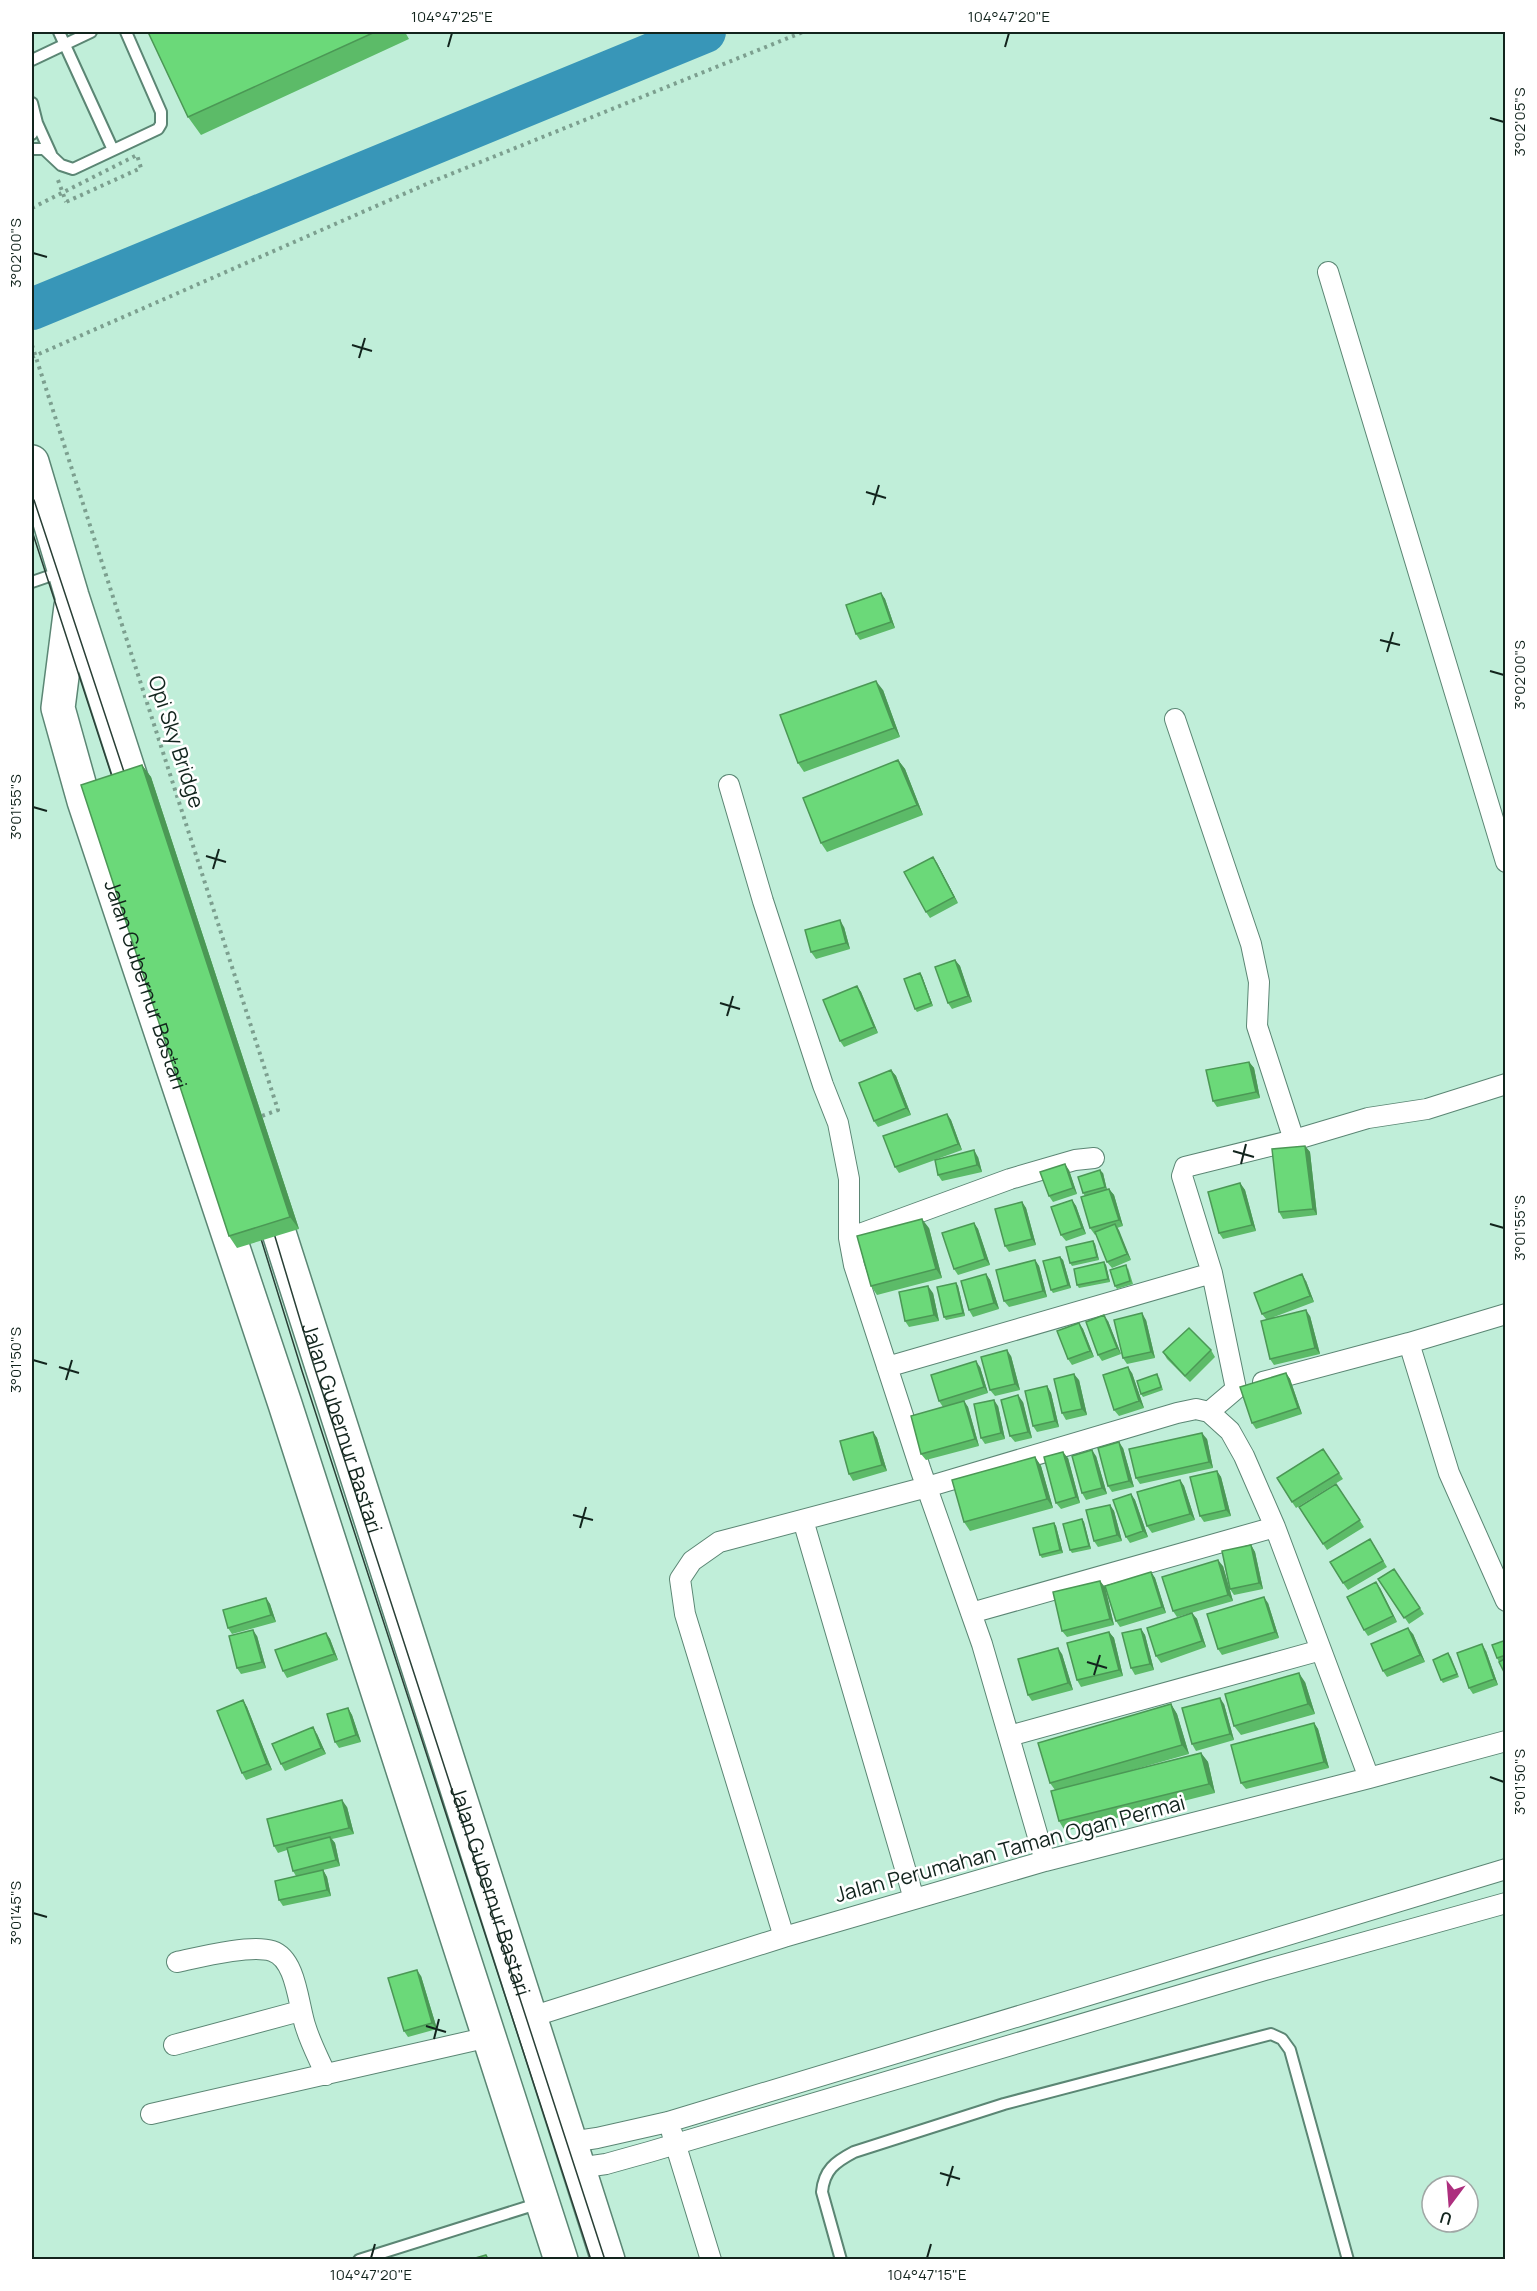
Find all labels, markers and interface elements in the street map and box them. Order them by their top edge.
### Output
text: 104°47'25"E [411,6,493,27]
text: 104°47'20"E [968,6,1050,27]
text: 3°02'05"S [1509,88,1530,156]
text: 3°02'00"S [5,218,26,288]
text: 3°02'00"S [1509,640,1530,710]
street label: Opi Sky Bridge [142,672,212,812]
text: 3°01'55"S [5,774,26,840]
street label: Jalan Gubernur Bastari [98,876,194,1093]
text: 3°01'55"S [1509,1195,1530,1261]
street label: Jalan Gubernur Bastari [296,1319,389,1537]
text: 3°01'50"S [5,1327,26,1393]
text: 3°01'50"S [1509,1749,1530,1815]
street label: Jalan Gubernur Bastari [444,1782,538,1999]
street label: Jalan Perumahan Taman Ogan Permai [832,1788,1188,1908]
text: 3°01'45"S [5,1881,26,1945]
north arrow [1420,2174,1480,2234]
text: U [1437,2206,1454,2231]
text: 104°47'20"E [330,2264,412,2285]
text: 104°47'15"E [887,2264,967,2285]

